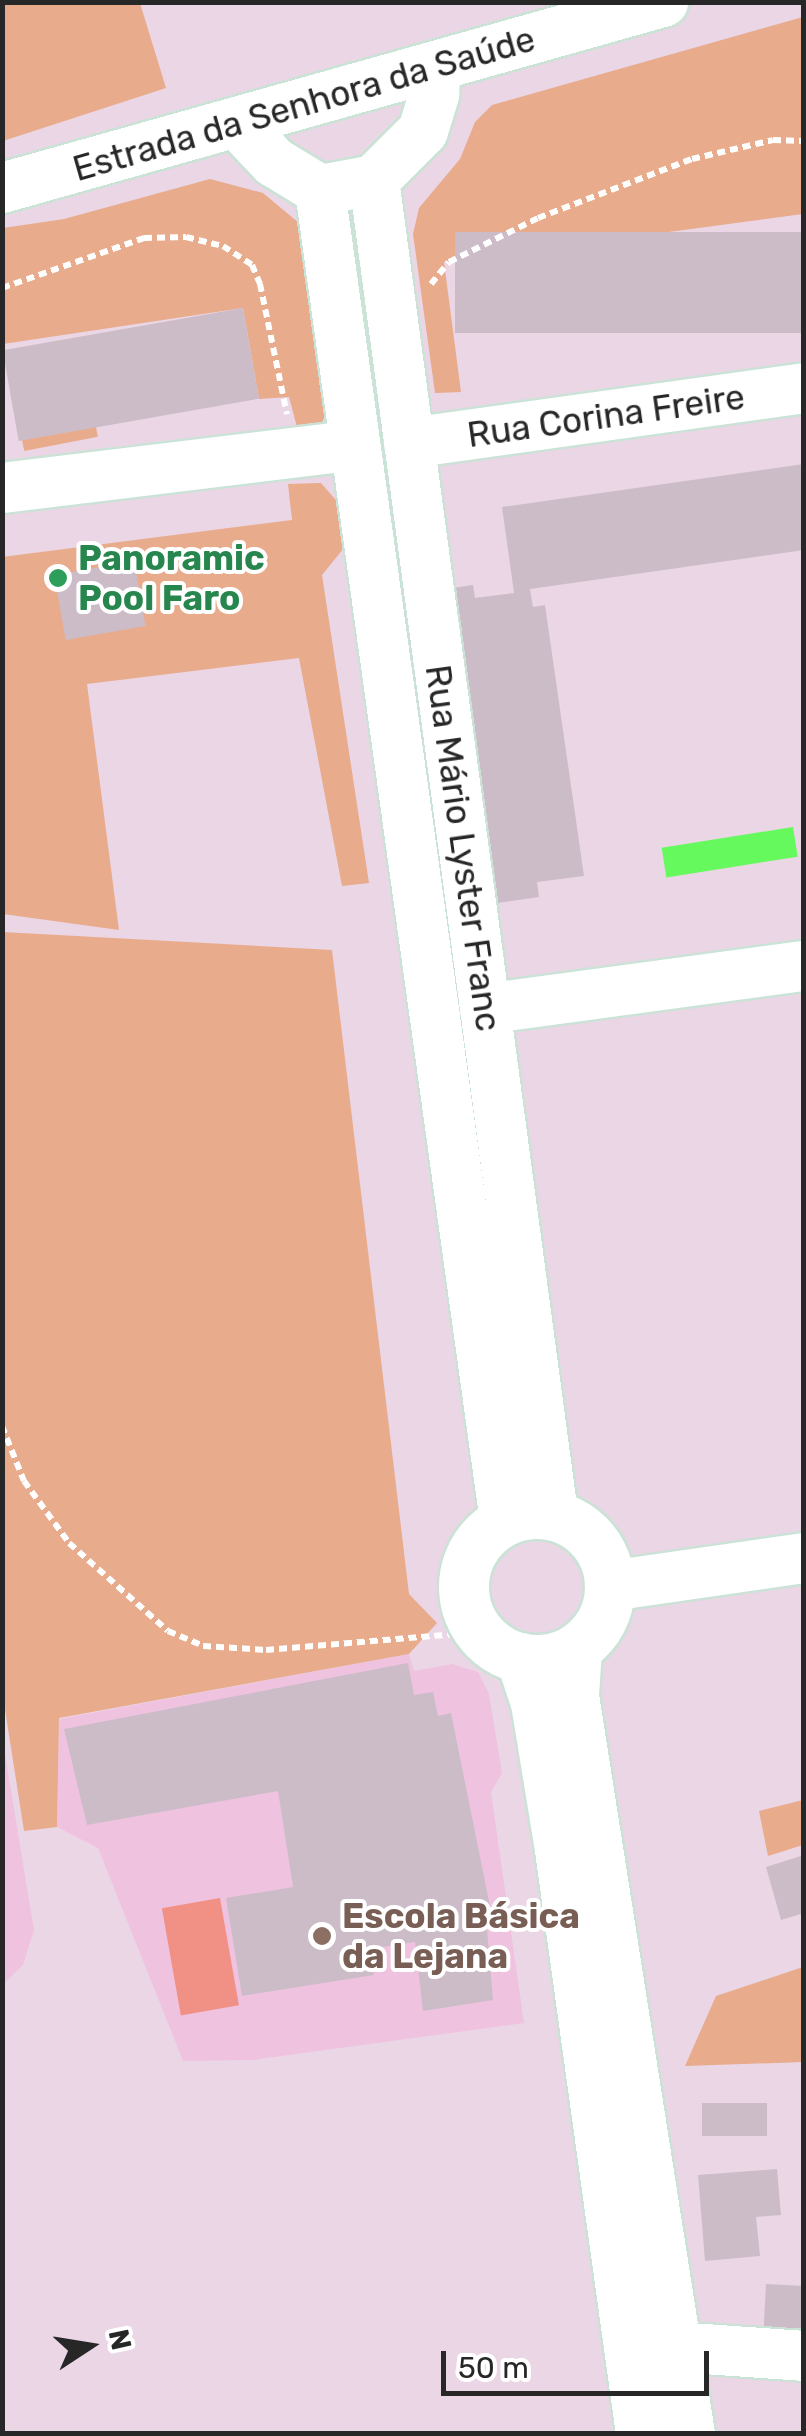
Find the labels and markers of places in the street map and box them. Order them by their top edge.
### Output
place label: Panoramic Pool Faro [78,537,265,619]
marker: Panoramic Pool Faro [47,567,69,589]
place label: Escola Básica da Lejana [342,1895,580,1977]
marker: Escola Básica da Lejana [311,1925,333,1947]

